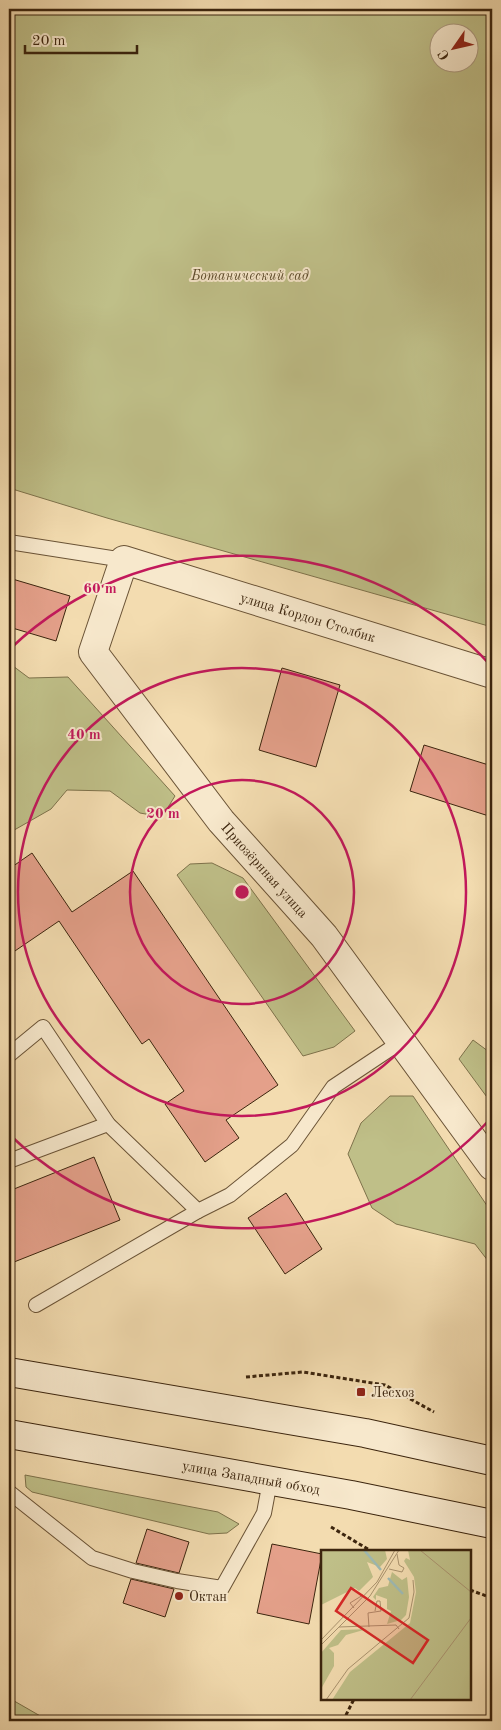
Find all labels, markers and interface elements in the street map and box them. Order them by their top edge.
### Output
scale bar [25,22,138,54]
north arrow [428,22,478,72]
text: 20 m [32,34,66,49]
text: С [436,47,452,62]
park label: Ботанический сад [190,269,309,283]
text: 60 m [83,582,117,597]
street label: улица Кордон Столбик [238,591,377,645]
text: 40 m [67,728,101,743]
text: 20 m [146,807,180,822]
street label: Приозёрнная улица [218,820,310,921]
centre of rings [233,883,251,901]
marker: Лесхоз [355,1386,367,1398]
place label: Лесхоз [371,1386,414,1400]
street label: улица Западный обход [181,1459,321,1497]
inset map [321,1550,471,1700]
marker: Октан [173,1590,185,1602]
place label: Октан [189,1590,227,1604]

